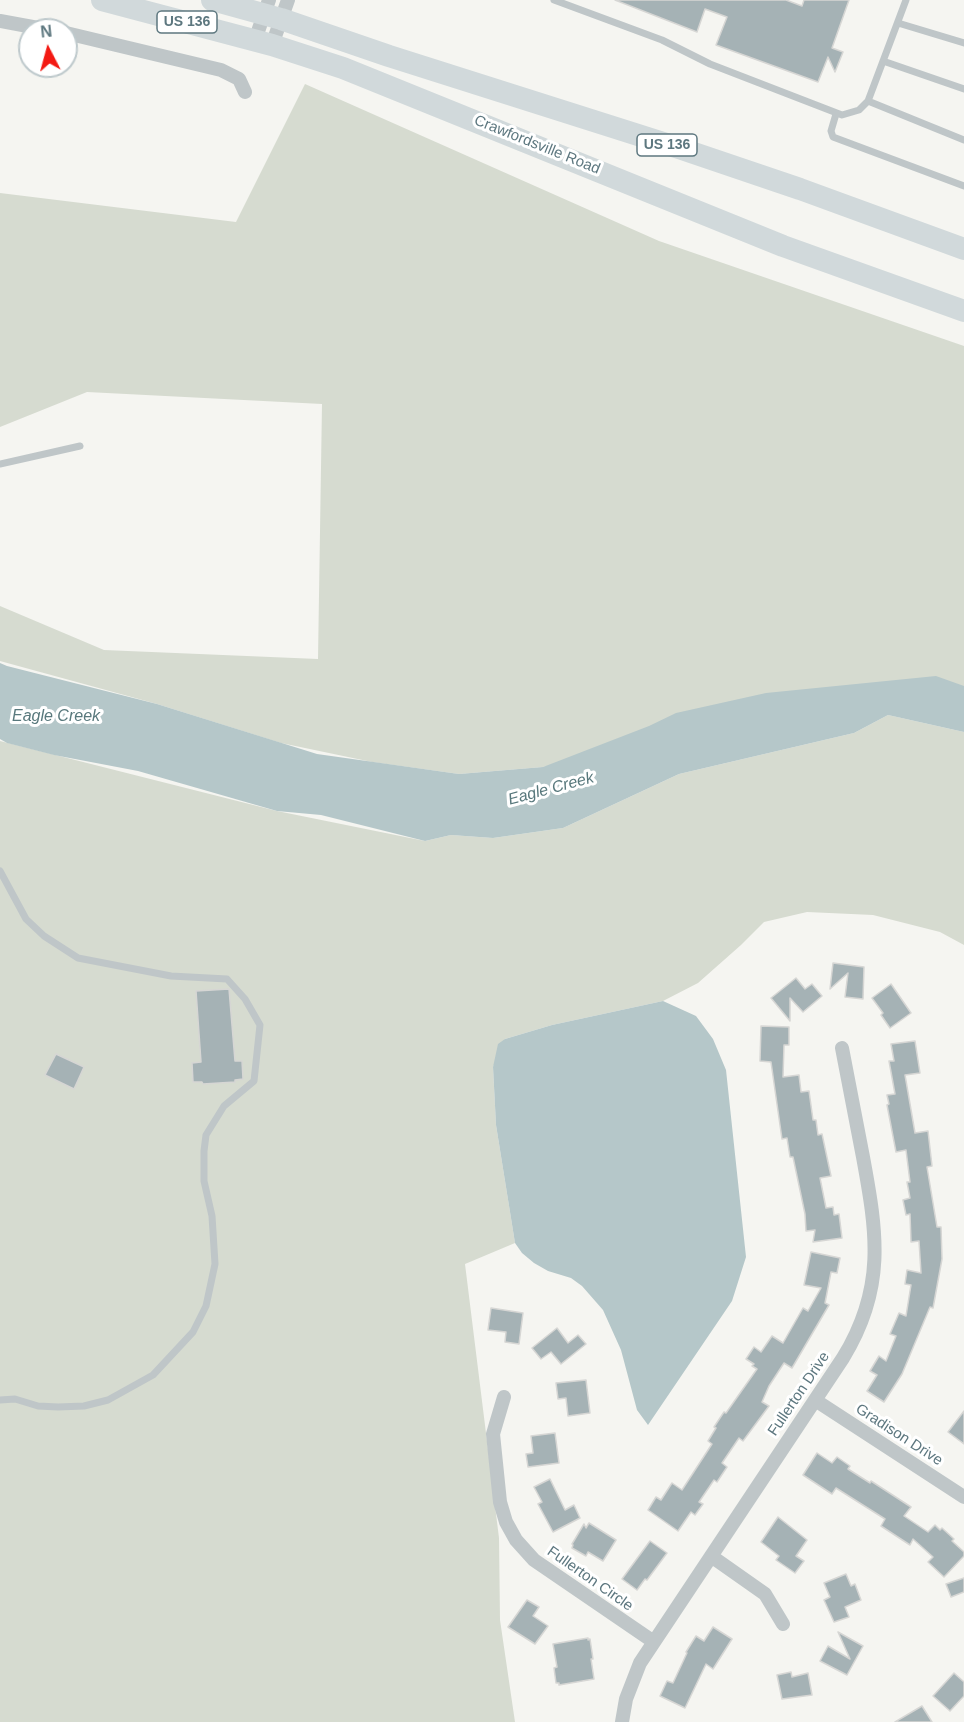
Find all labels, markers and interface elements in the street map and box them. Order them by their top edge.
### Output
road number: US 136 [157,11,217,33]
north arrow [18,18,78,78]
text: N [40,23,53,41]
street label: Crawfordsville Road [471,112,603,178]
road number: US 136 [637,134,697,156]
water label: Eagle Creek [12,707,100,727]
water label: Eagle Creek [506,768,596,810]
street label: Fullerton Drive [764,1349,834,1439]
street label: Gradison Drive [852,1400,946,1470]
street label: Fullerton Circle [544,1543,636,1615]

